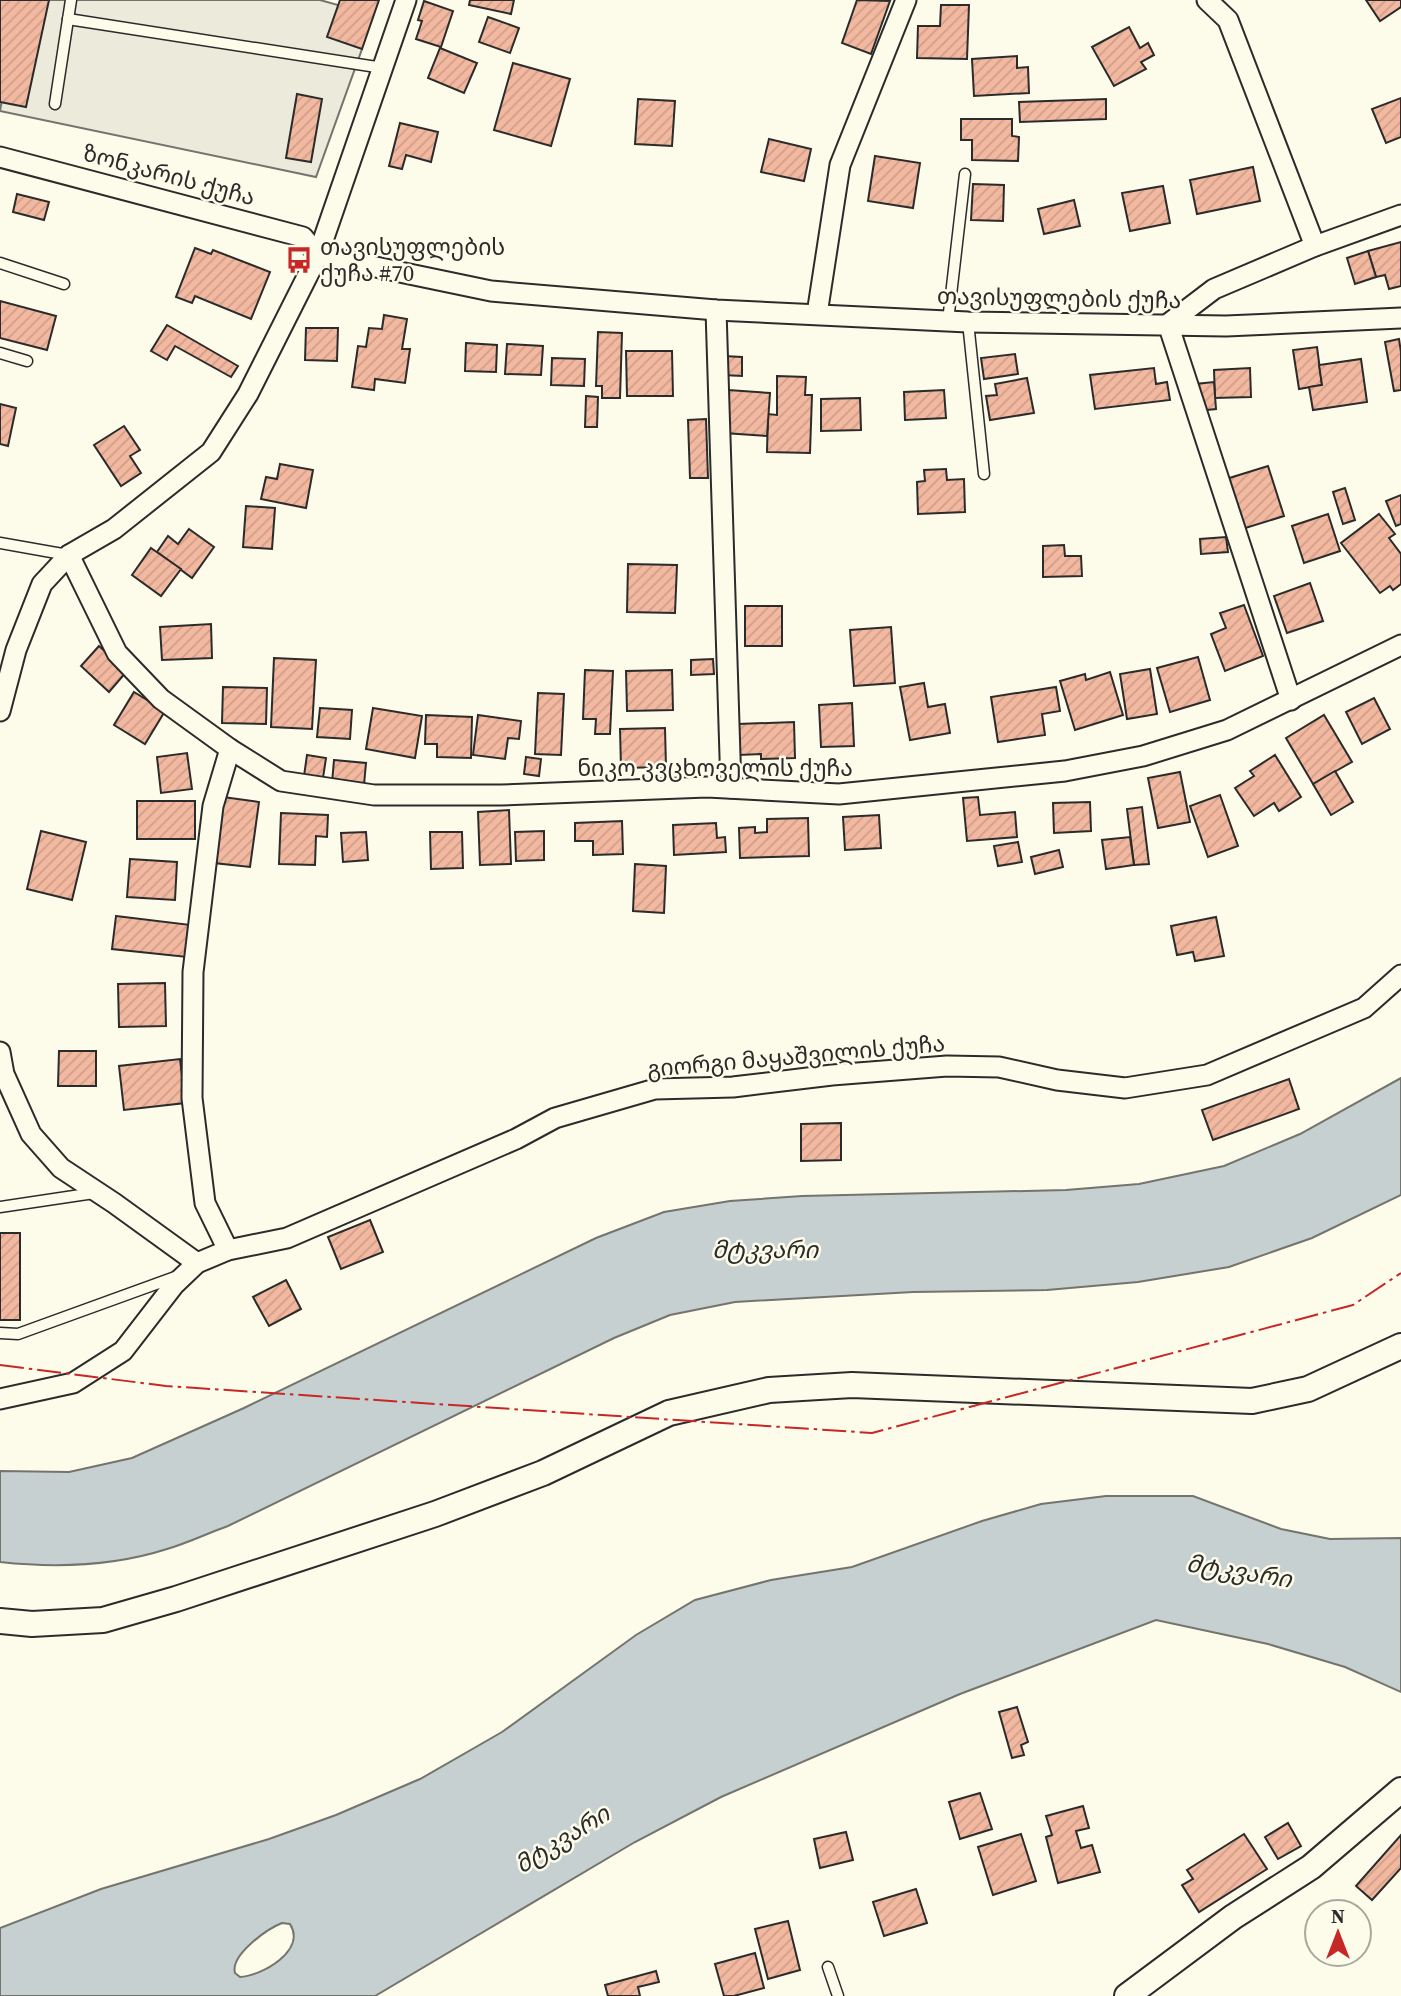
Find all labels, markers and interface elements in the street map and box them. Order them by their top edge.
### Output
street label: ზონკარის ქუჩა [79,137,259,213]
place label: თავისუფლების ქუჩა #70 [320,231,505,289]
bus stop icon: თავისუფლების ქუჩა #70 [284,245,314,275]
street label: თავისუფლების ქუჩა [937,280,1181,316]
street label: ნიკო კვცხოველის ქუჩა [577,752,853,784]
street label: გიორგი მაყაშვილის ქუჩა [646,1027,946,1085]
water label: მტკვარი [712,1233,819,1266]
water label: მტკვარი [1184,1546,1295,1596]
water label: მტკვარი [508,1796,617,1881]
north arrow [1303,1898,1373,1968]
text: N [1331,1903,1345,1929]

